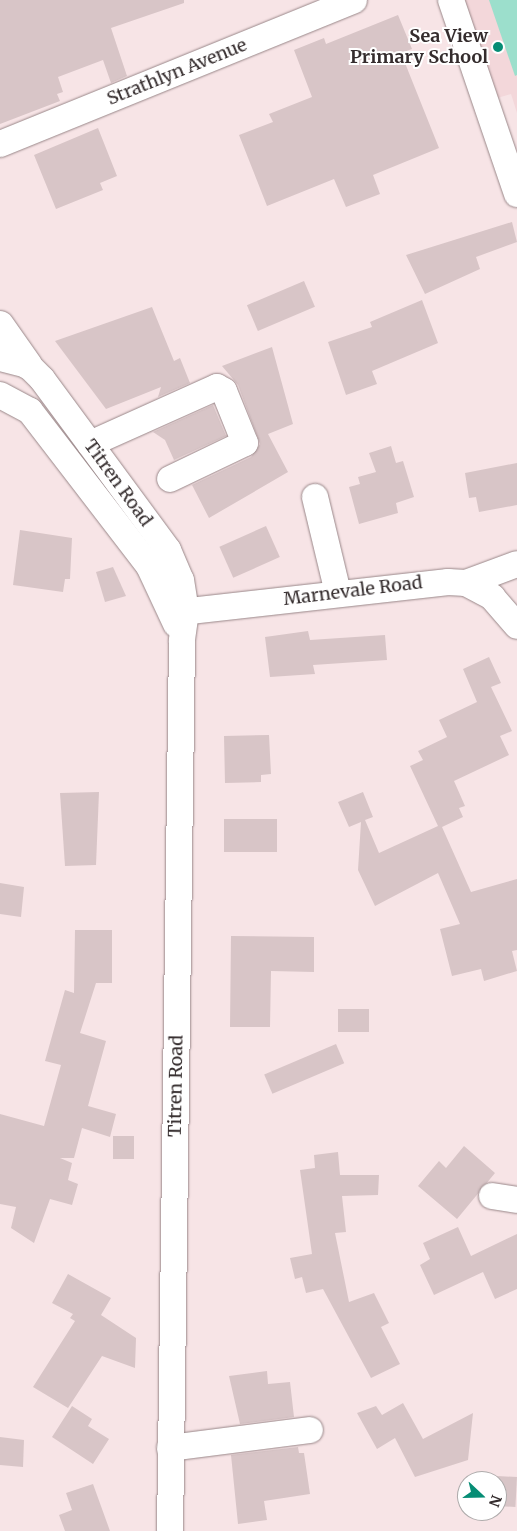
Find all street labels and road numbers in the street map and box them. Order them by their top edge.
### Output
street label: Strathlyn Avenue [104,34,250,110]
street label: Titren Road [79,435,157,531]
street label: Marnevale Road [282,572,424,610]
street label: Titren Road [164,1035,188,1137]

